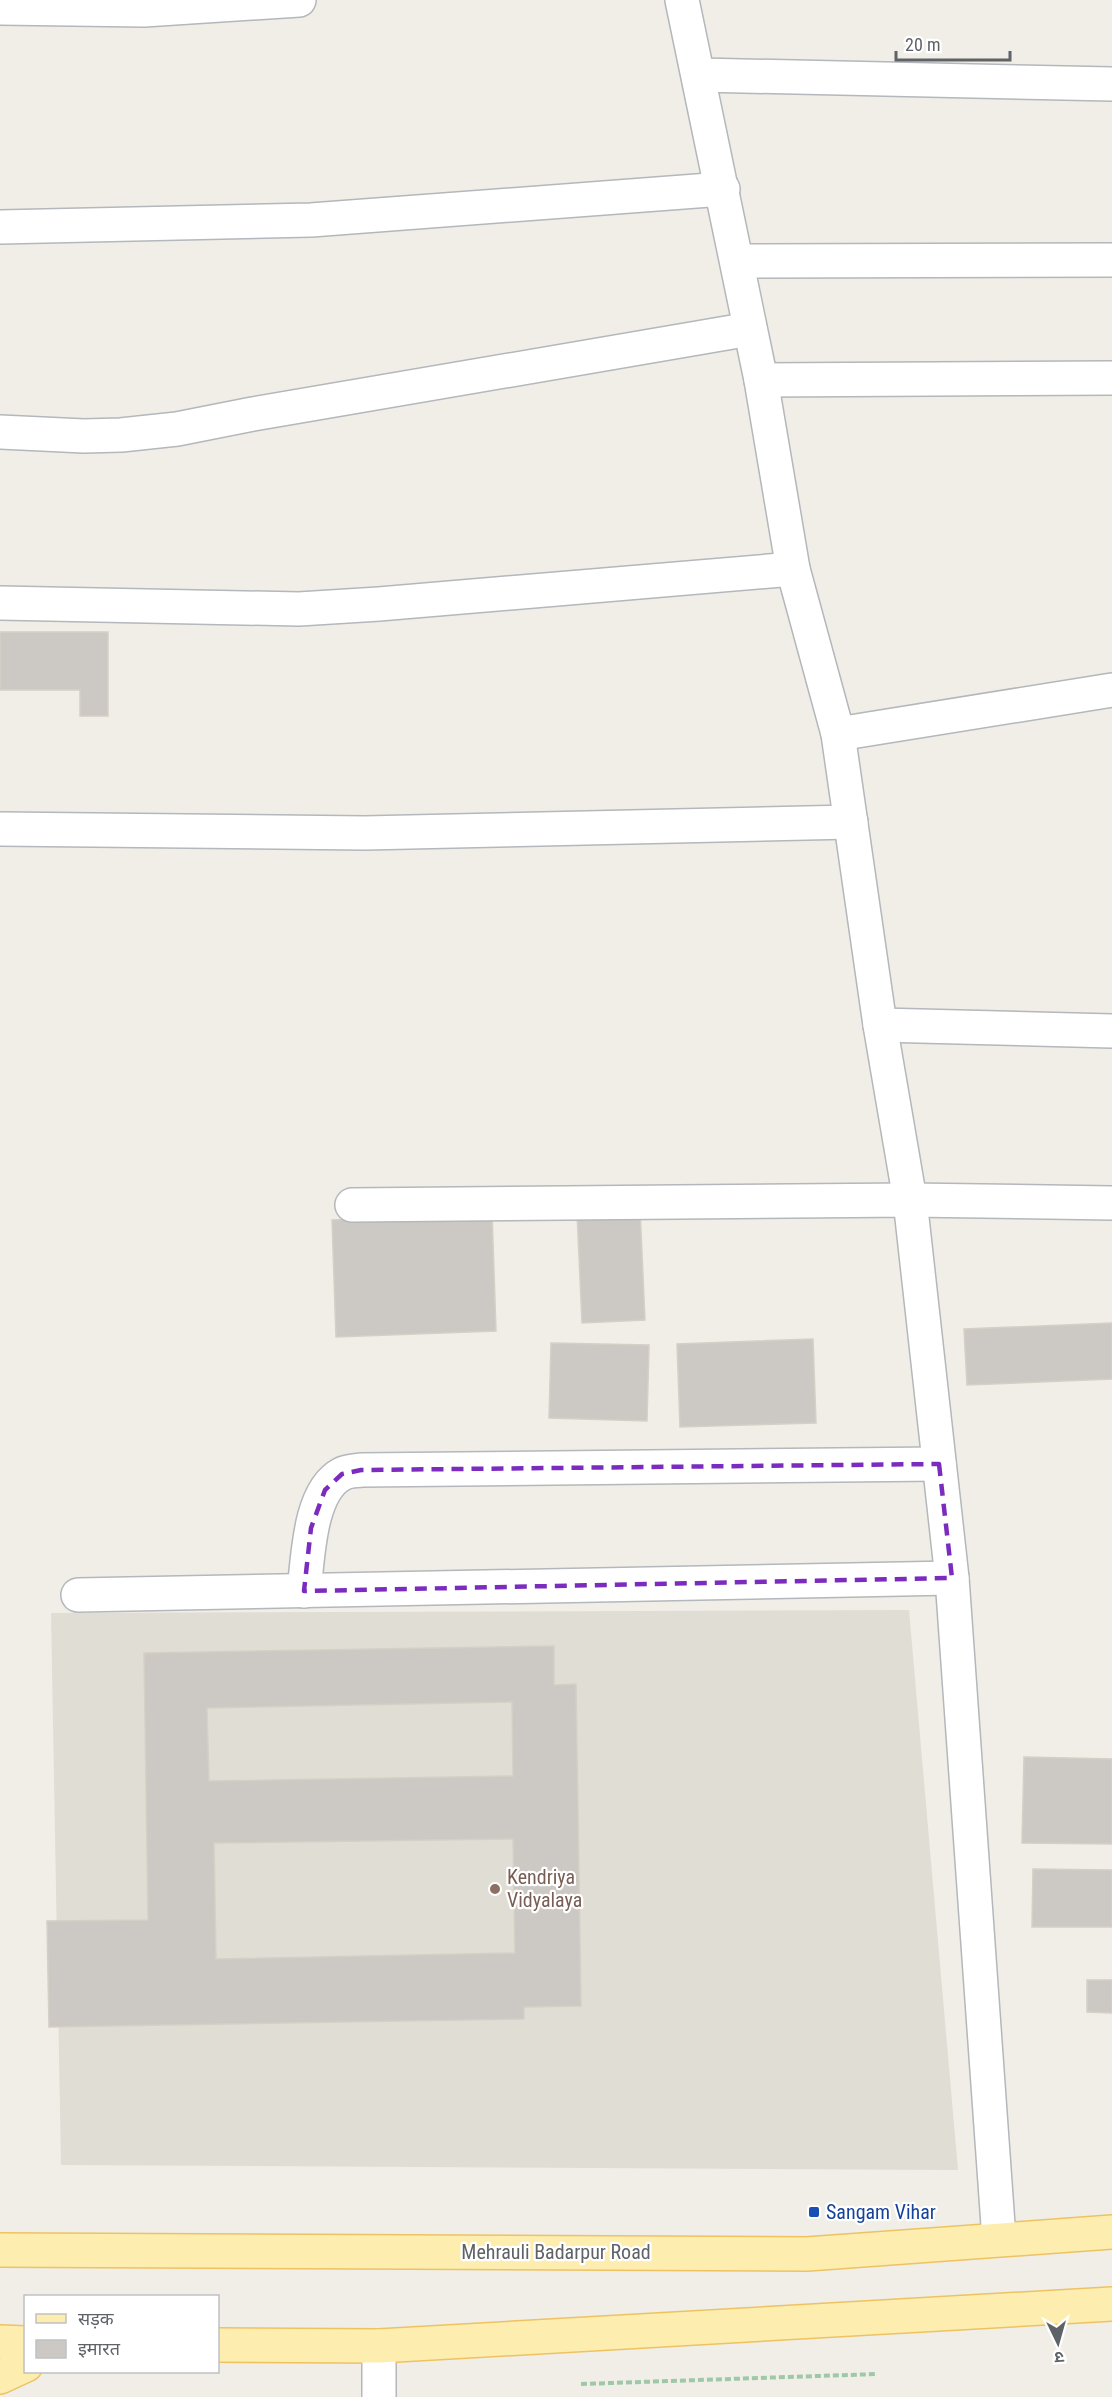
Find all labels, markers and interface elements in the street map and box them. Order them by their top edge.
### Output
scale bar [896,24,1010,62]
text: 20 m [905,34,940,55]
place label: Kendriya Vidyalaya [507,1865,582,1912]
marker: Kendriya Vidyalaya [488,1882,502,1896]
place label: Sangam Vihar [826,2200,936,2224]
marker: Sangam Vihar [807,2205,821,2219]
street label: Mehrauli Badarpur Road [461,2240,651,2264]
legend [24,2295,219,2373]
text: सड़क [78,2308,115,2329]
north arrow [1028,2313,1088,2373]
text: इमारत [78,2338,121,2359]
text: उ [1053,2348,1065,2367]

